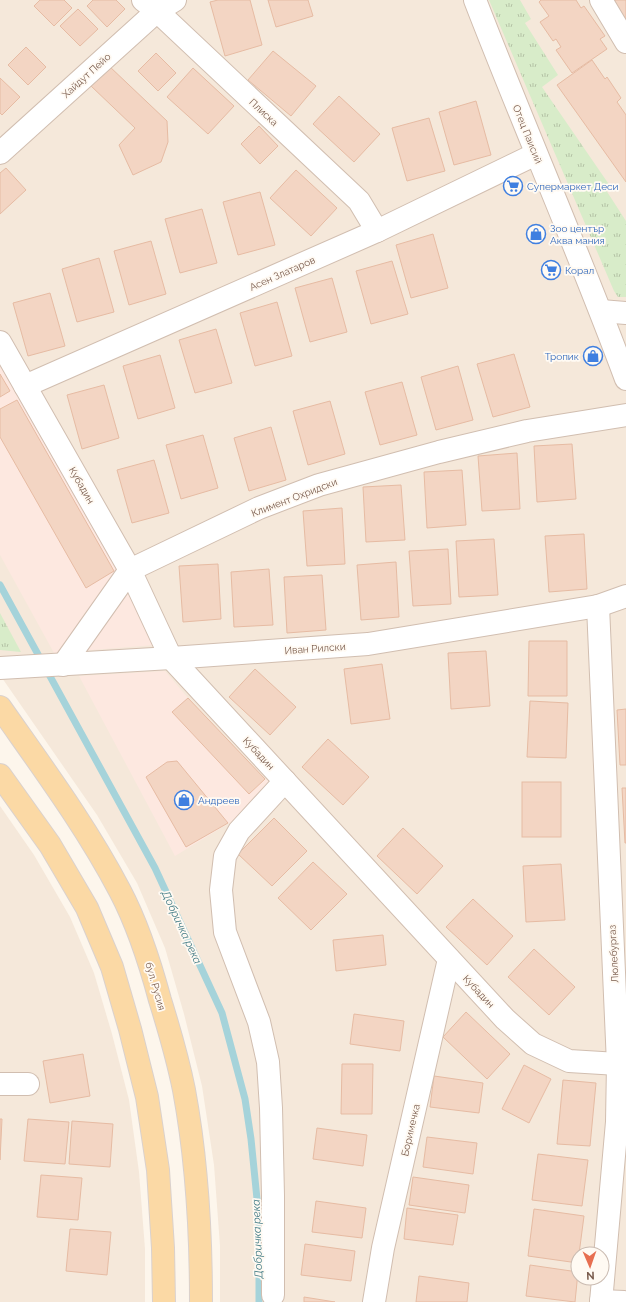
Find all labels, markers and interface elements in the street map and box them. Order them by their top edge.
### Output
street label: Хайдут Пейо [60,51,113,100]
street label: Плиска [247,96,280,128]
street label: Отец Паисий [511,103,544,165]
supermarket icon: Супермаркет Деси [502,175,524,197]
place label: Супермаркет Деси [527,181,619,192]
shop icon: Зоо център Аква мания [525,223,547,245]
place label: Зоо център Аква мания [550,223,605,246]
street label: Асен Златаров [248,254,317,293]
supermarket icon: Корал [540,259,562,281]
place label: Корал [565,265,594,276]
shop icon: Тропик [582,345,604,367]
place label: Тропик [545,351,579,362]
street label: Кубадин [67,465,97,506]
street label: Климент Охридски [250,476,339,519]
street label: Иван Рилски [284,641,346,656]
street label: Кубадин [241,735,277,772]
shop icon: Андреев [173,789,195,811]
place label: Андреев [198,795,240,806]
water label: Добричка река [158,888,204,966]
street label: Люлебургаз [606,924,621,983]
street label: бул. Русия [143,961,168,1011]
street label: Кубадин [461,973,497,1010]
street label: Боримечка [399,1103,422,1157]
water label: Добричка река [250,1199,265,1280]
north arrow [570,1246,610,1286]
text: N [586,1269,595,1282]

